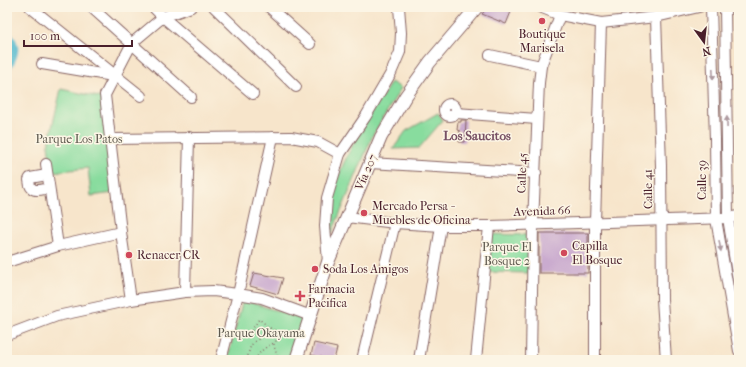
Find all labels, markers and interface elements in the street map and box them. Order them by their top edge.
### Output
marker: Boutique Marisela [537,16,547,26]
scale bar [24,22,132,48]
north arrow [684,22,724,62]
place label: Boutique Marisela [518,27,566,55]
text: 100 m [30,29,60,43]
text: N [700,44,712,59]
one-way arrow [710,68,717,80]
one-way arrow [724,115,730,128]
district label: Los Saucitos [443,128,511,143]
park label: Parque Los Patos [35,132,123,146]
street label: Vía 207 [352,152,380,193]
street label: Calle 45 [514,152,530,194]
street label: Calle 39 [695,160,709,200]
street label: Calle 41 [641,169,655,209]
place label: Mercado Persa - Muebles de Oficina [372,199,471,227]
street label: Avenida 66 [512,203,571,219]
marker: Mercado Persa - Muebles de Oficina [359,208,369,218]
place label: Capilla El Bosque [572,239,623,267]
one-way arrow [718,239,724,252]
park label: Parque El Bosque 2 [482,240,533,268]
place label: Renacer CR [137,248,201,262]
marker: Capilla El Bosque [559,248,569,258]
marker: Renacer CR [124,250,134,260]
place label: Soda Los Amigos [323,262,409,276]
marker: Soda Los Amigos [310,264,320,274]
place label: Farmacia Pacifica [308,282,355,310]
marker: Farmacia Pacifica [295,291,305,301]
park label: Parque Okayama [217,326,305,340]

